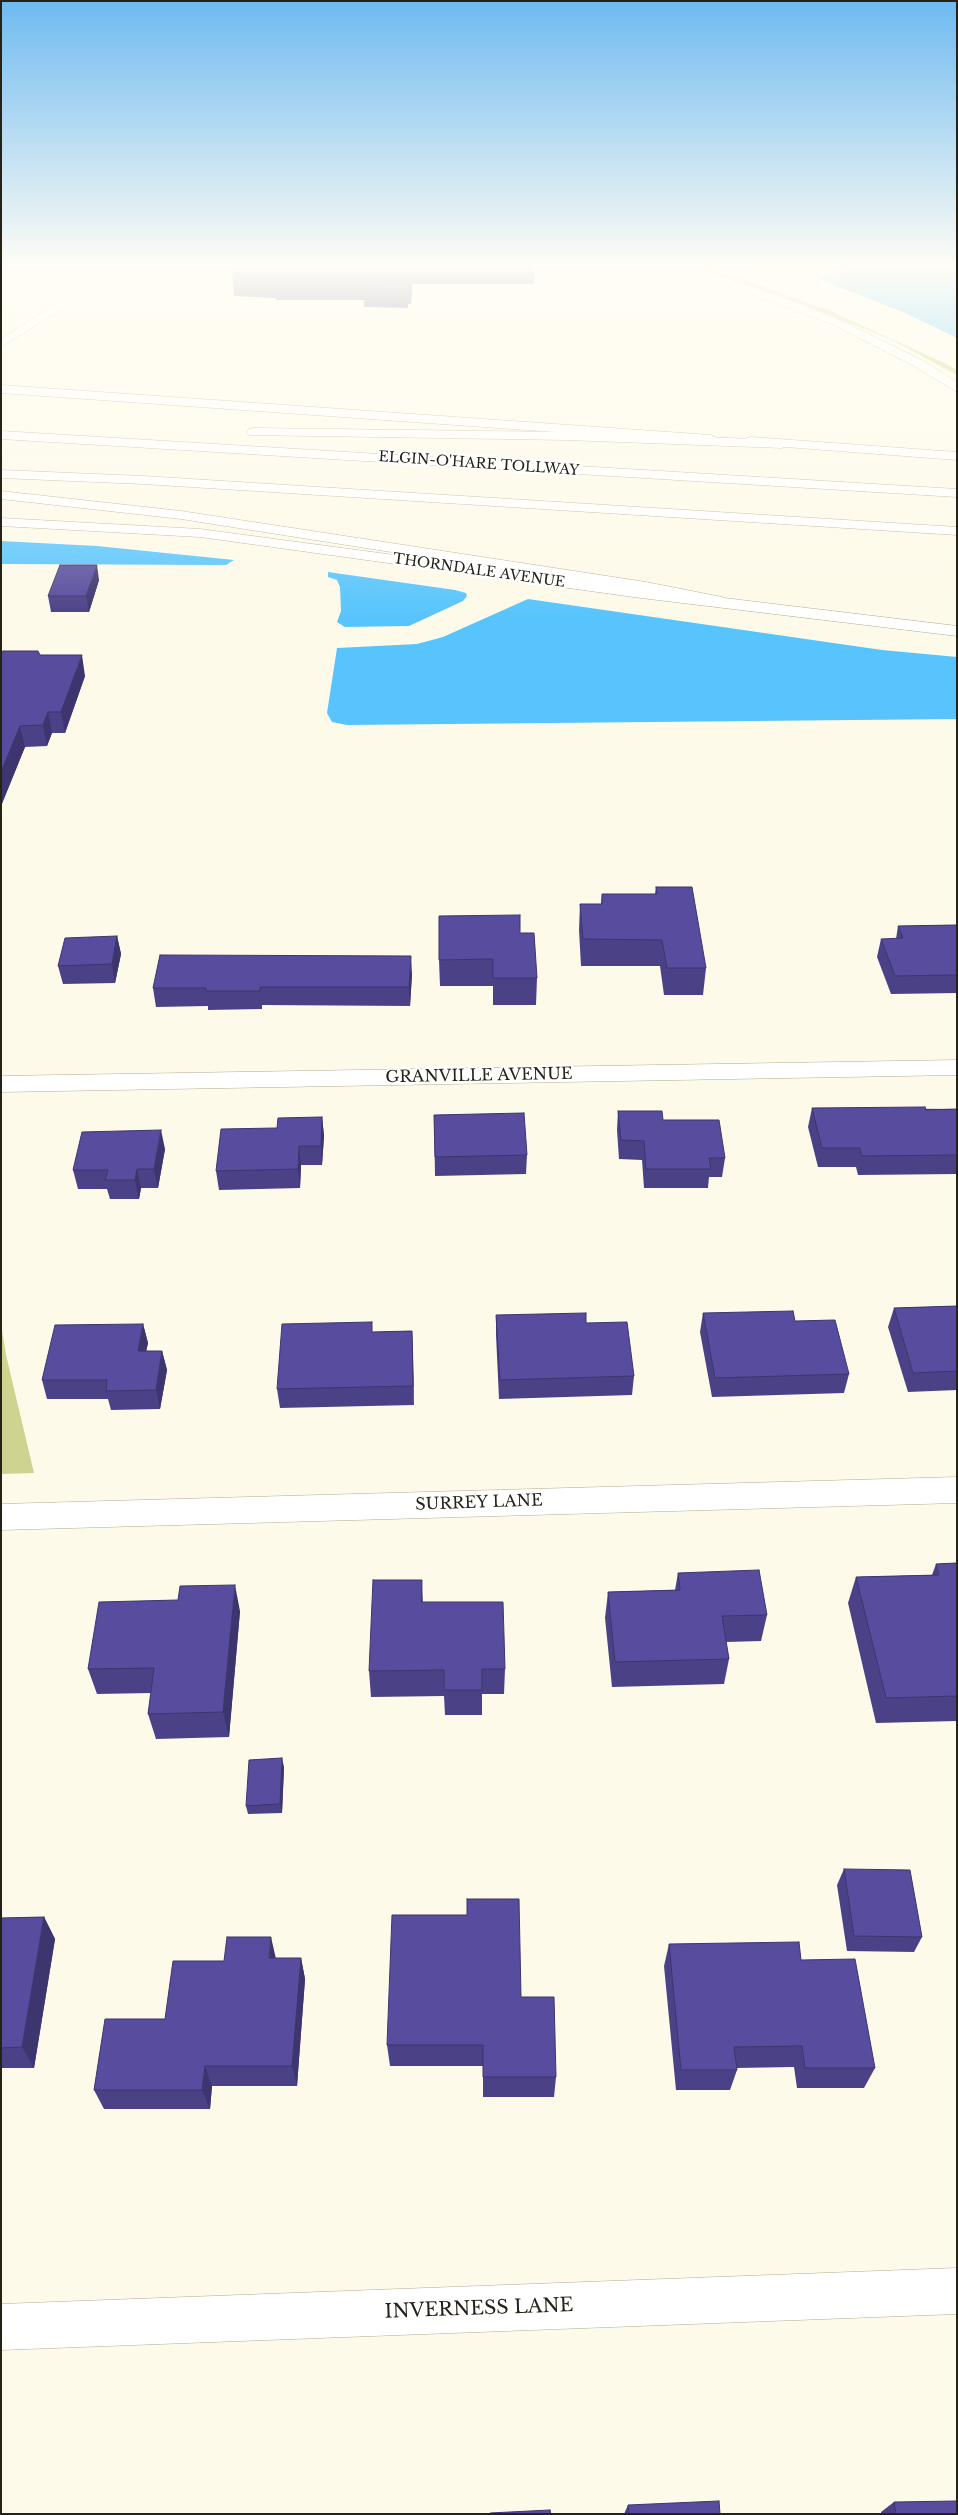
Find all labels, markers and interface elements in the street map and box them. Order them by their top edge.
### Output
street label: ELGIN-O'HARE TOLLWAY [378,449,580,479]
street label: THORNDALE AVENUE [392,551,566,591]
street label: GRANVILLE AVENUE [385,1065,573,1087]
street label: SURREY LANE [415,1491,543,1515]
street label: INVERNESS LANE [384,2294,574,2324]

